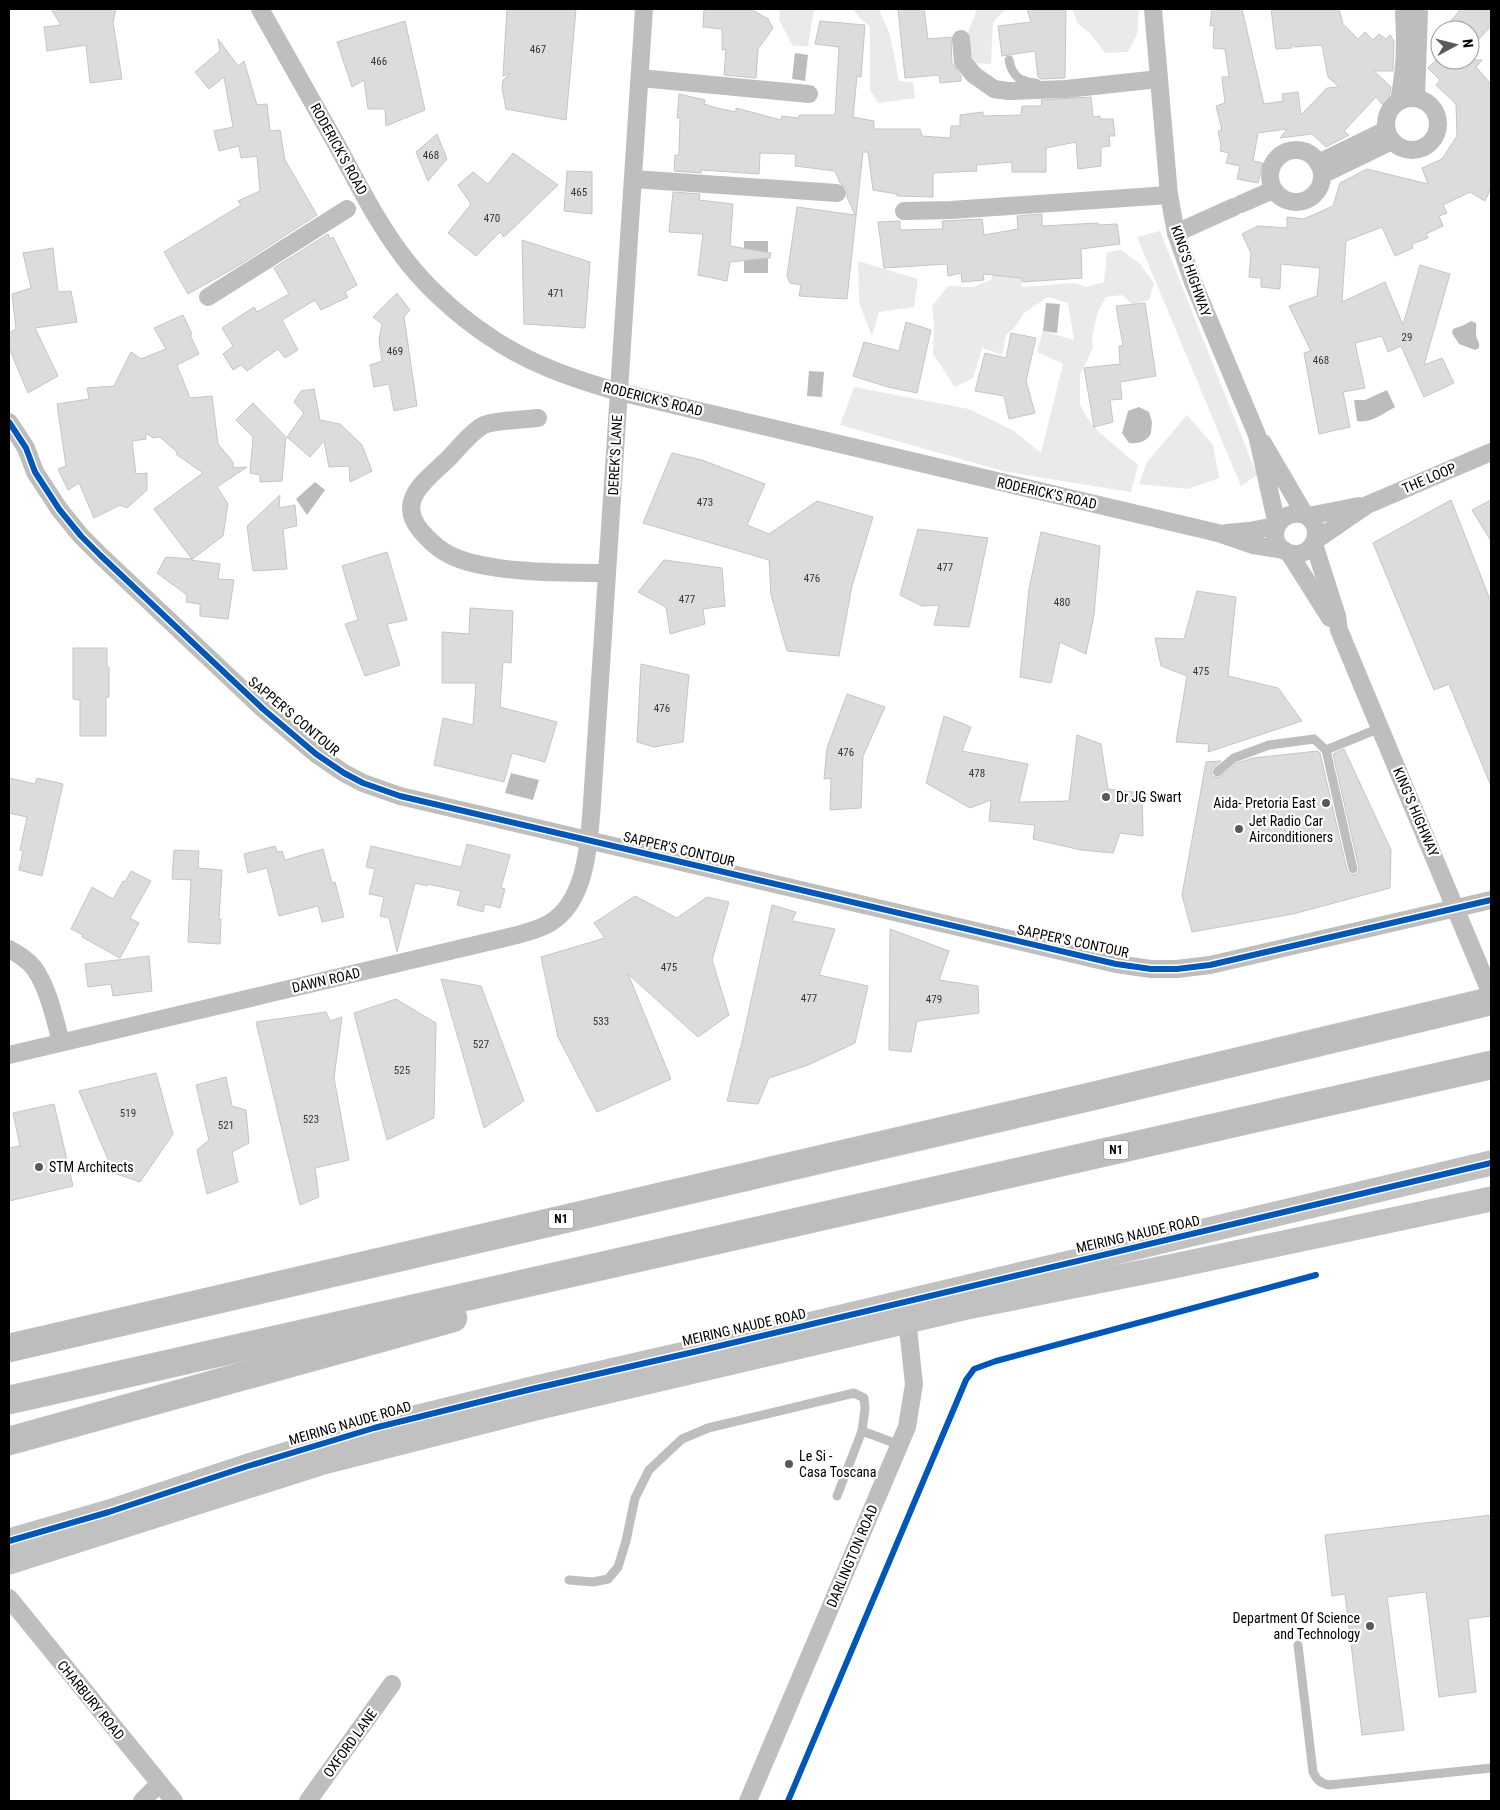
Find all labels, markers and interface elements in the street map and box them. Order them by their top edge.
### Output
north arrow [1430,20,1480,70]
text: N [1459,38,1476,49]
house number: 467 [530,43,546,56]
house number: 466 [371,55,387,68]
street label: RODERICK'S ROAD [307,101,371,197]
house number: 468 [423,149,439,162]
house number: 465 [571,186,587,199]
house number: 470 [484,212,500,225]
street label: KING'S HIGHWAY [1168,223,1214,319]
house number: 471 [548,287,564,300]
house number: 29 [1402,331,1412,344]
house number: 469 [387,345,403,358]
house number: 468 [1313,354,1329,367]
street label: RODERICK'S ROAD [602,379,704,419]
street label: DEREK'S LANE [605,414,625,496]
street label: THE LOOP [1400,459,1459,496]
street label: RODERICK'S ROAD [996,474,1098,512]
house number: 473 [697,496,713,509]
house number: 477 [937,561,953,574]
house number: 476 [804,572,820,585]
house number: 477 [679,593,695,606]
house number: 480 [1054,596,1070,609]
house number: 475 [1193,665,1209,678]
street label: SAPPER'S CONTOUR [245,673,343,759]
house number: 476 [654,702,670,715]
house number: 476 [838,746,854,759]
street label: KING'S HIGHWAY [1390,765,1442,860]
house number: 478 [969,767,985,780]
place label: Dr JG Swart [1116,789,1182,805]
marker: Dr JG Swart [1100,791,1112,803]
place label: Aida- Pretoria East [1213,795,1316,811]
marker: Aida- Pretoria East [1320,797,1332,809]
place label: Jet Radio Car Airconditioners [1249,813,1333,845]
marker: Jet Radio Car Airconditioners [1233,823,1245,835]
street label: SAPPER'S CONTOUR [622,828,737,870]
street label: SAPPER'S CONTOUR [1016,921,1131,961]
house number: 475 [661,961,677,974]
street label: DAWN ROAD [290,964,362,996]
house number: 477 [801,992,817,1005]
house number: 479 [926,993,942,1006]
house number: 533 [593,1015,609,1028]
house number: 527 [473,1038,489,1051]
house number: 525 [394,1064,410,1077]
house number: 519 [120,1107,136,1120]
house number: 523 [303,1113,319,1126]
house number: 521 [218,1119,234,1132]
road number: N1 [1104,1140,1128,1160]
place label: STM Architects [49,1159,134,1175]
marker: STM Architects [33,1161,45,1173]
road number: N1 [548,1210,574,1228]
street label: MEIRING NAUDE ROAD [1074,1212,1202,1256]
street label: MEIRING NAUDE ROAD [680,1305,808,1349]
street label: MEIRING NAUDE ROAD [287,1398,413,1448]
place label: Le Si - Casa Toscana [799,1448,876,1480]
marker: Le Si - Casa Toscana [783,1458,795,1470]
street label: DARLINGTON ROAD [823,1502,881,1610]
place label: Department Of Science and Technology [1232,1610,1360,1642]
marker: Department Of Science and Technology [1364,1620,1376,1632]
street label: CHARBURY ROAD [54,1657,128,1743]
street label: OXFORD LANE [320,1706,380,1780]

